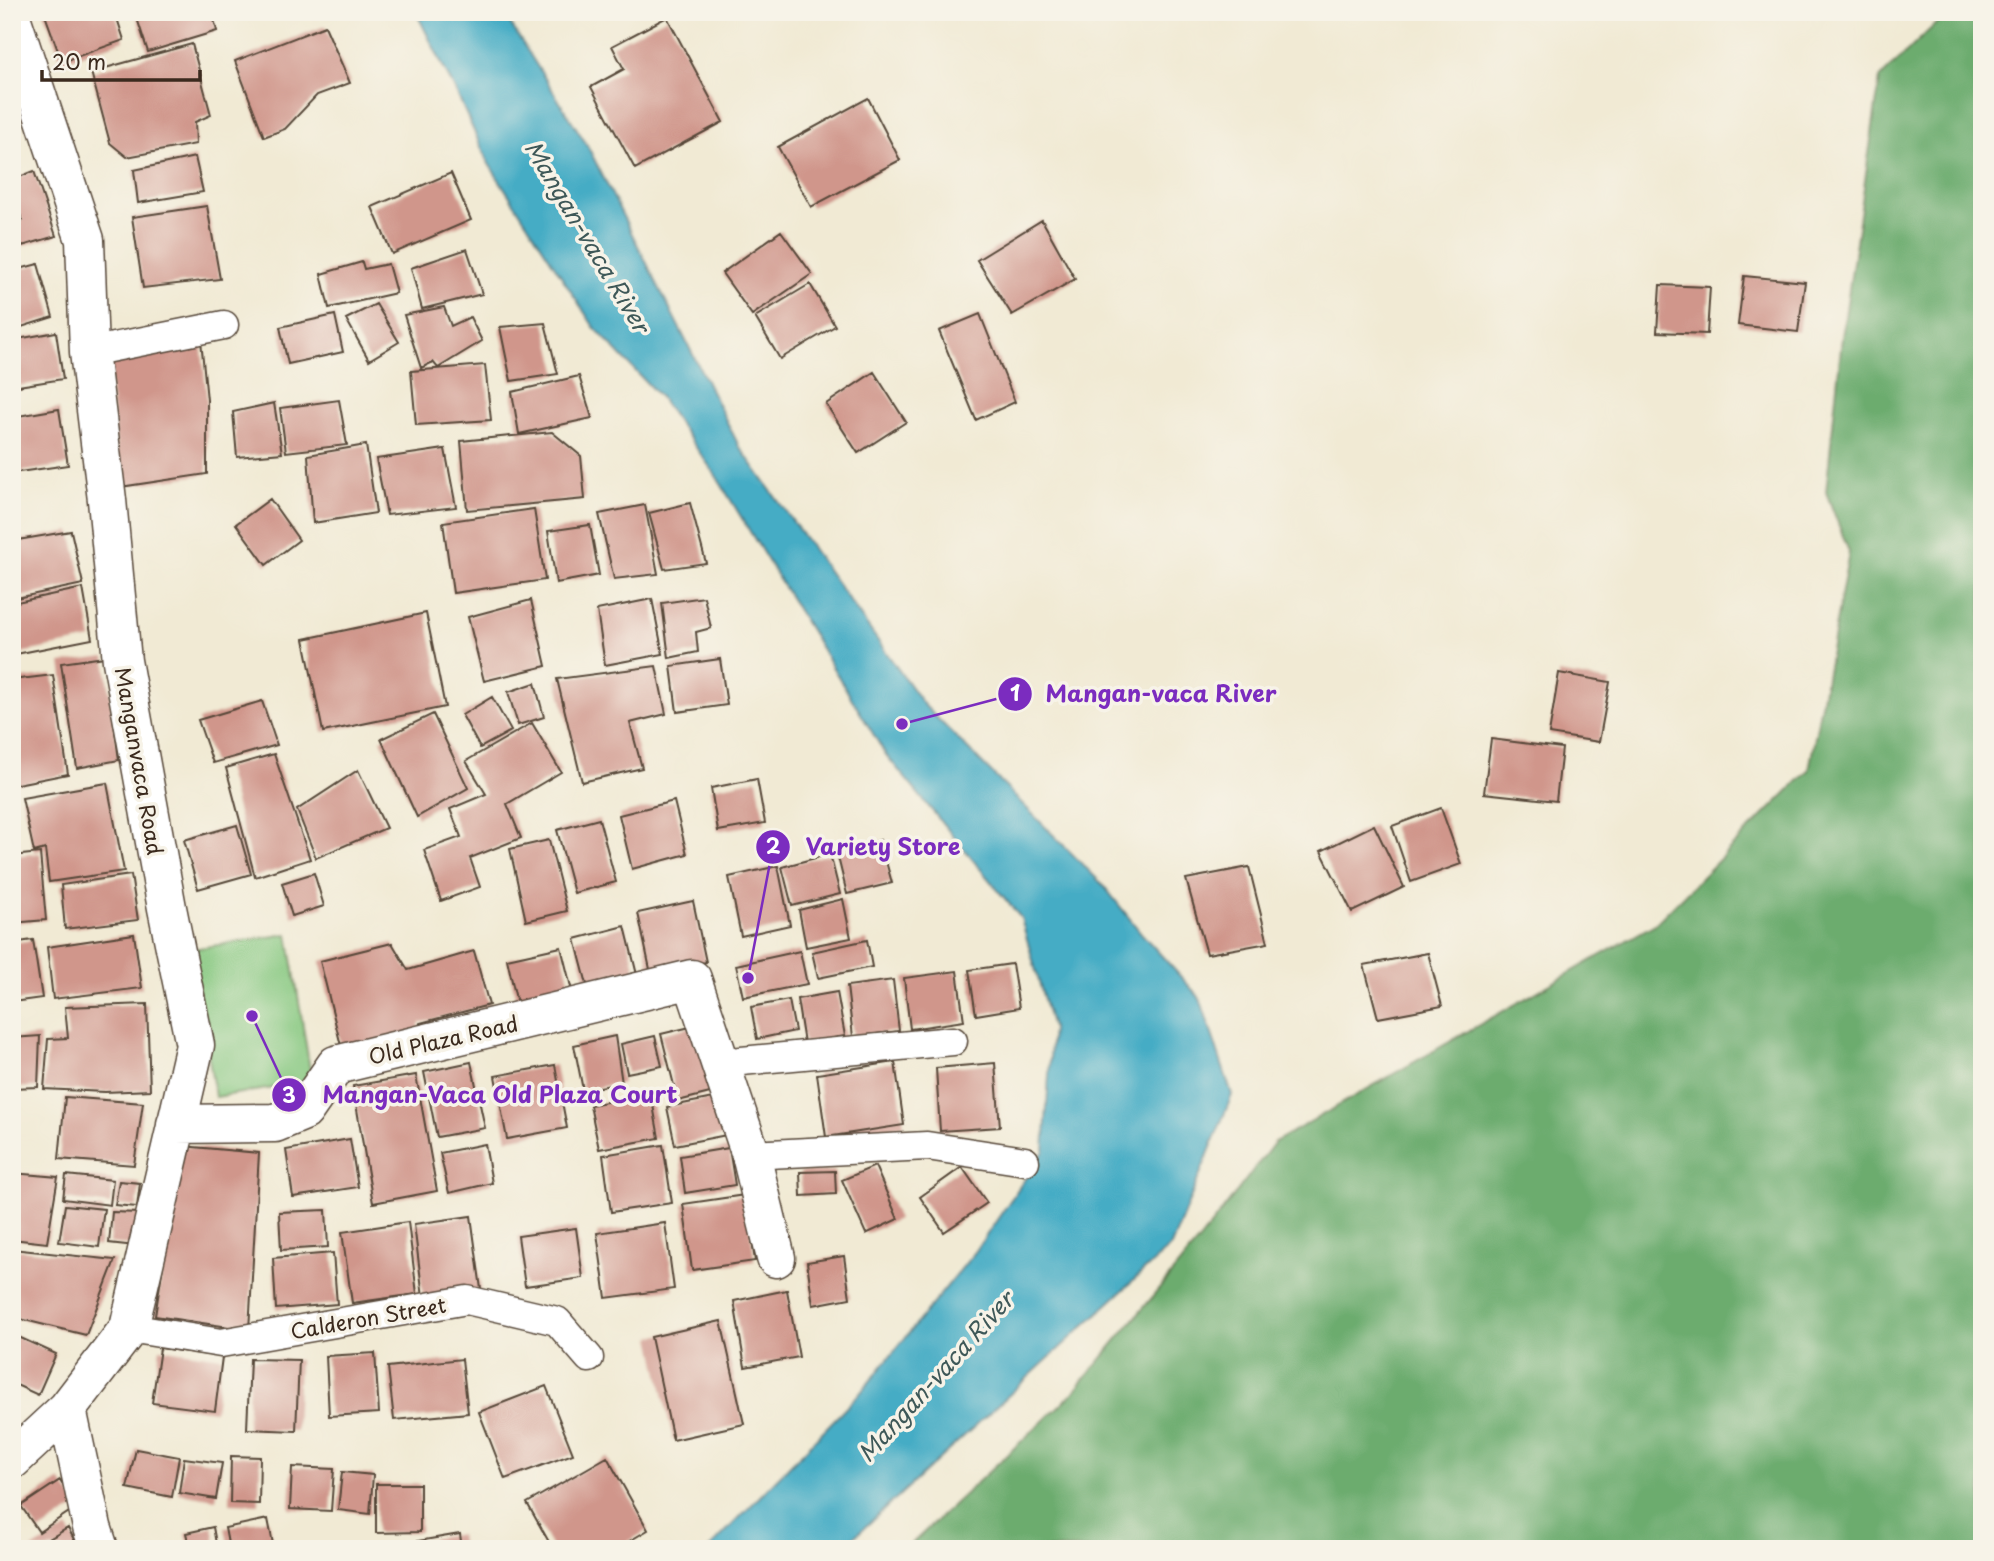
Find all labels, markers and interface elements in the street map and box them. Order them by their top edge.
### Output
scale bar [42,38,200,82]
text: 20 m [52,45,106,77]
water label: Mangan-vaca River [517,133,661,342]
street label: Manganvaca Road [108,665,172,857]
callout: Mangan-vaca River [997,672,1290,716]
text: Mangan-vaca River [1045,675,1277,710]
text: 1 [1010,676,1020,708]
callout: Variety Store [756,825,974,869]
text: Variety Store [805,828,961,863]
text: 2 [766,829,781,861]
street label: Old Plaza Road [365,1006,521,1072]
callout: Mangan-Vaca Old Plaza Court [271,1073,693,1117]
text: Mangan-Vaca Old Plaza Court [322,1076,678,1111]
text: 3 [282,1078,296,1110]
water label: Mangan-vaca River [849,1280,1024,1469]
street label: Calderon Street [288,1288,448,1346]

